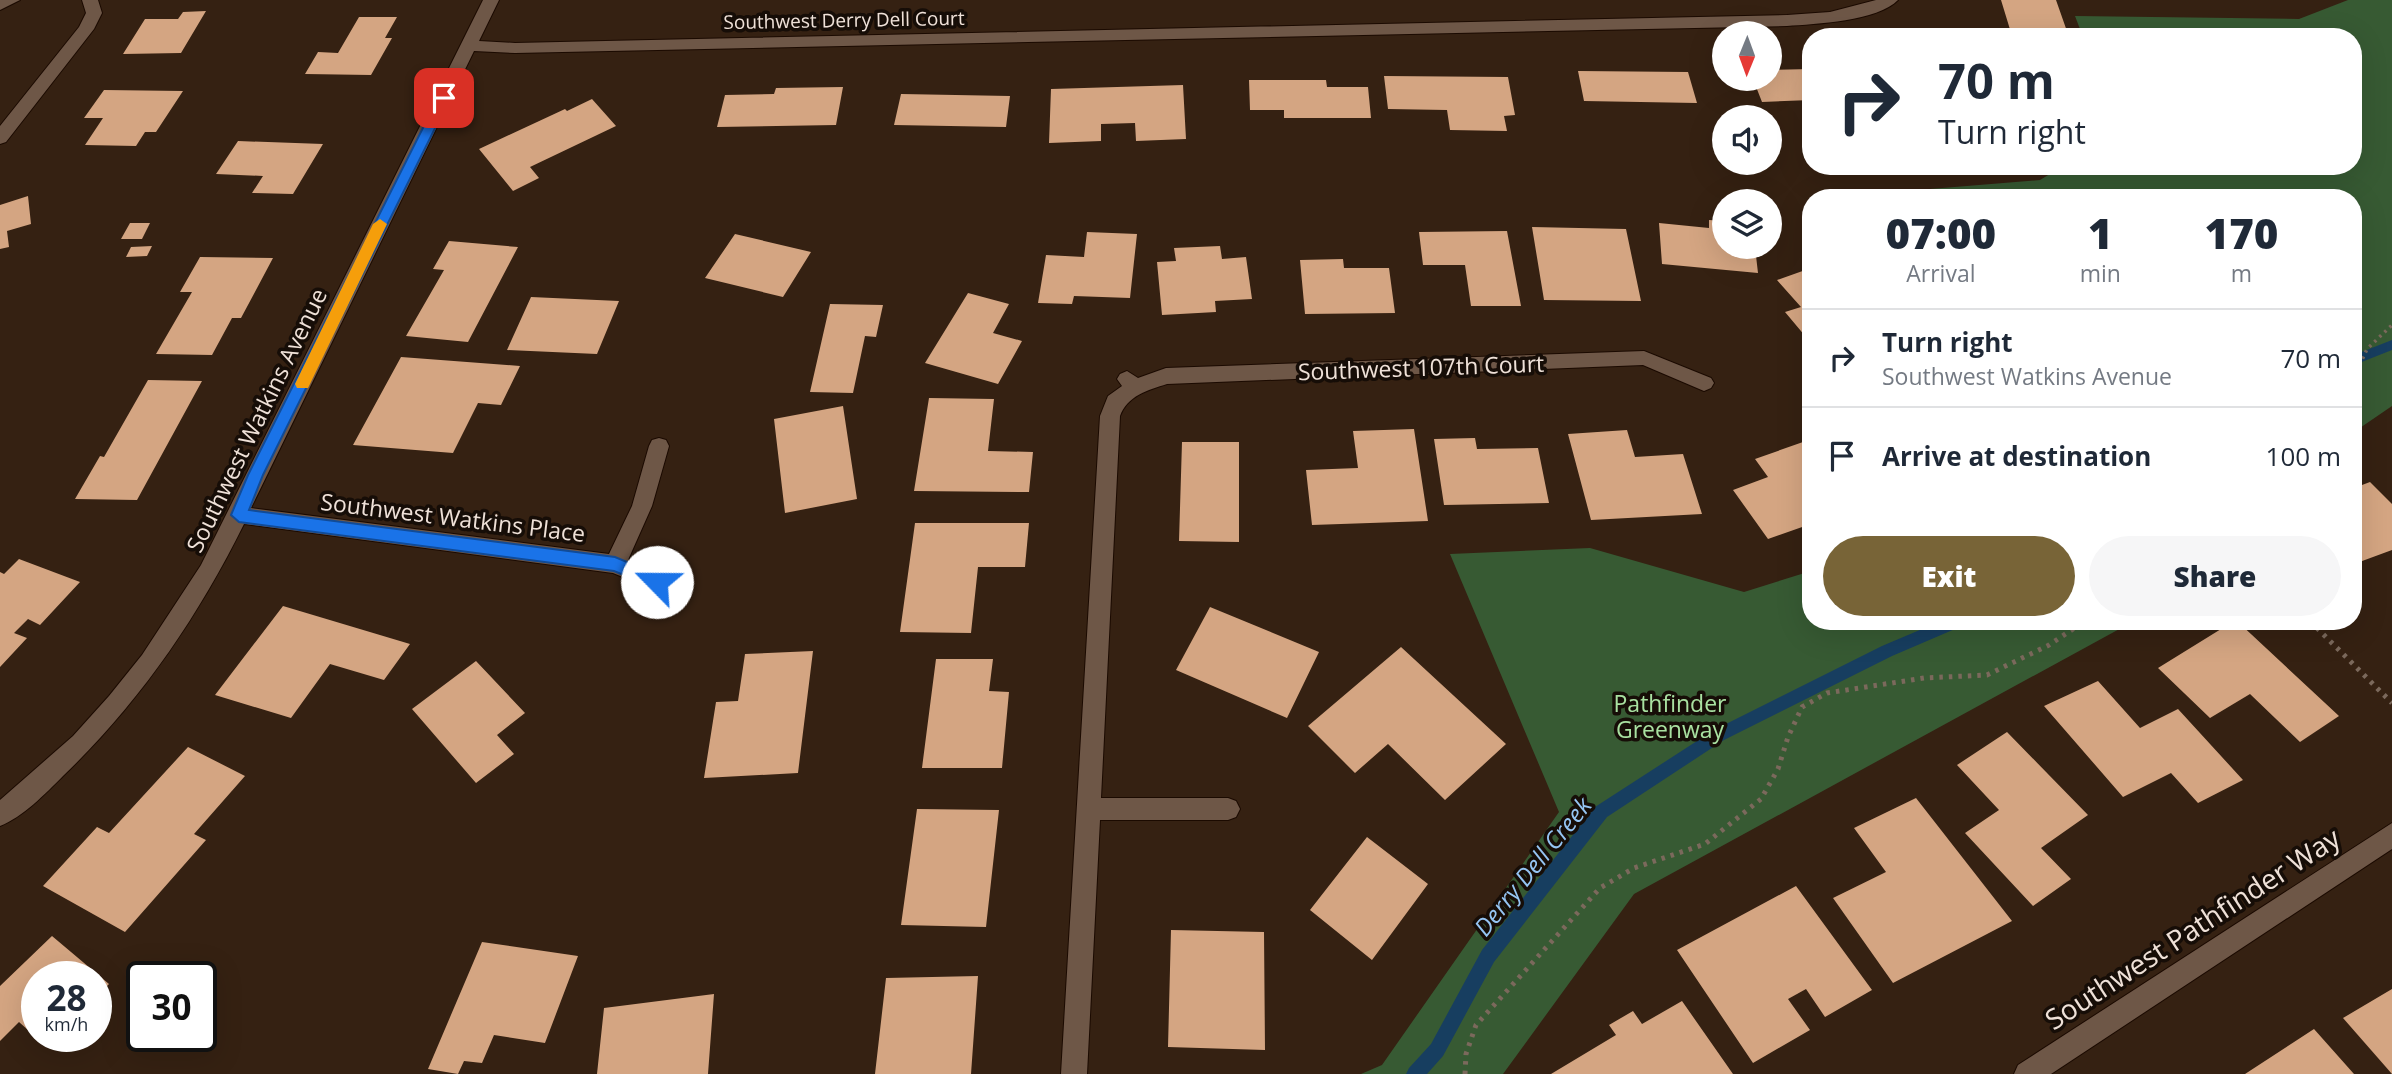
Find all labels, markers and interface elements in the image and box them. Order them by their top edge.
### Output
street label: Southwest Derry Dell Court [723,5,965,35]
north arrow [1712,21,1782,91]
map controls [1712,21,1782,259]
text: 70 m [1938,47,2055,113]
icon: right [1823,56,1914,147]
pin [414,68,474,128]
icon: arrive [425,79,463,117]
button: sound [1712,105,1782,175]
text: Turn right [1938,110,2086,153]
button: layers [1712,189,1782,259]
text: 07:00 [1886,204,1996,261]
text: 1 [2088,204,2113,261]
text: 170 [2205,204,2278,261]
text: Arrival [1906,257,1976,289]
text: min [2080,257,2121,289]
text: m [2231,257,2252,289]
street label: Southwest Watkins Avenue [178,283,334,557]
text: Turn right [1882,324,2013,360]
icon: right [1823,339,1861,377]
text: 70 m [2280,340,2341,376]
street label: Southwest 107th Court [1297,347,1545,387]
text: Southwest Watkins Avenue [1882,360,2172,392]
icon: arrive [1823,437,1861,475]
text: Arrive at destination [1882,438,2151,474]
text: 100 m [2266,438,2341,474]
street label: Southwest Watkins Place [319,485,587,549]
button: Exit [1823,536,2075,616]
button: Share [2089,536,2341,616]
position arrow [620,545,694,619]
park label: Pathfinder Greenway [1614,687,1727,745]
water label: Derry Dell Creek [1466,789,1599,942]
street label: Southwest Pathfinder Way [2037,818,2348,1038]
speed limit sign: 30 [126,961,217,1052]
text: 28 [46,974,87,1021]
text: km/h [45,1012,88,1036]

